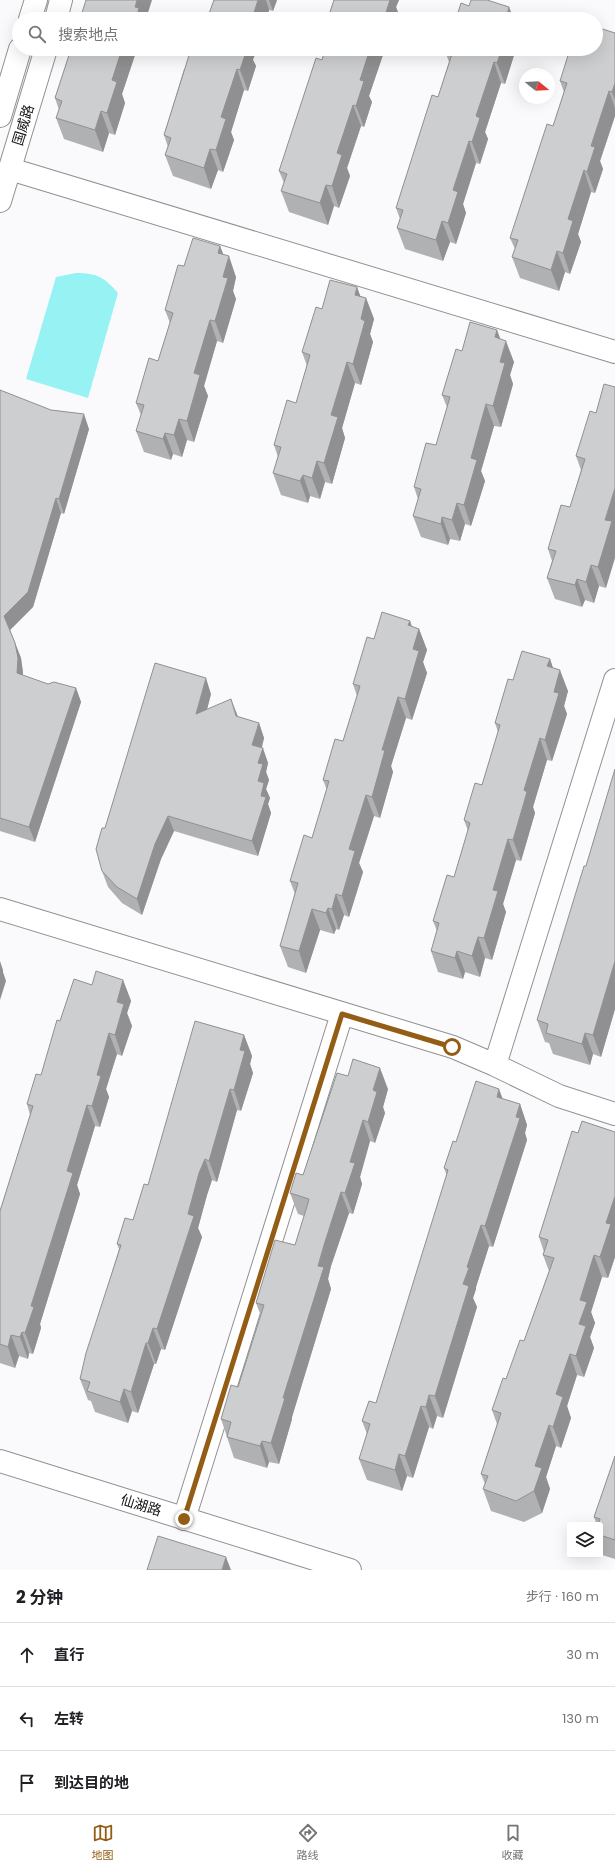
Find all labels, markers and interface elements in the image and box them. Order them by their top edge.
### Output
search box [12,12,603,56]
icon: search [26,23,48,45]
text: 搜索地点 [58,24,118,45]
north arrow [519,68,555,104]
street label: 国威路 [7,102,39,148]
route start [443,1038,461,1056]
street label: 仙湖路 [118,1489,164,1521]
route end [175,1510,193,1528]
map controls [567,1522,603,1558]
button: layers [567,1522,603,1558]
text: 2 分钟 [16,1585,63,1609]
text: 步行 · 160 m [526,1587,599,1606]
icon: ahead [16,1644,38,1666]
text: 直行 [54,1644,84,1665]
text: 30 m [566,1645,599,1664]
icon: left [16,1708,38,1730]
text: 左转 [54,1708,84,1729]
text: 130 m [562,1709,599,1728]
icon: arrive [16,1772,38,1794]
text: 到达目的地 [54,1772,129,1793]
tab: 地图 [92,1822,114,1864]
tab: 路线 [297,1822,319,1864]
tab: 收藏 [502,1822,524,1864]

